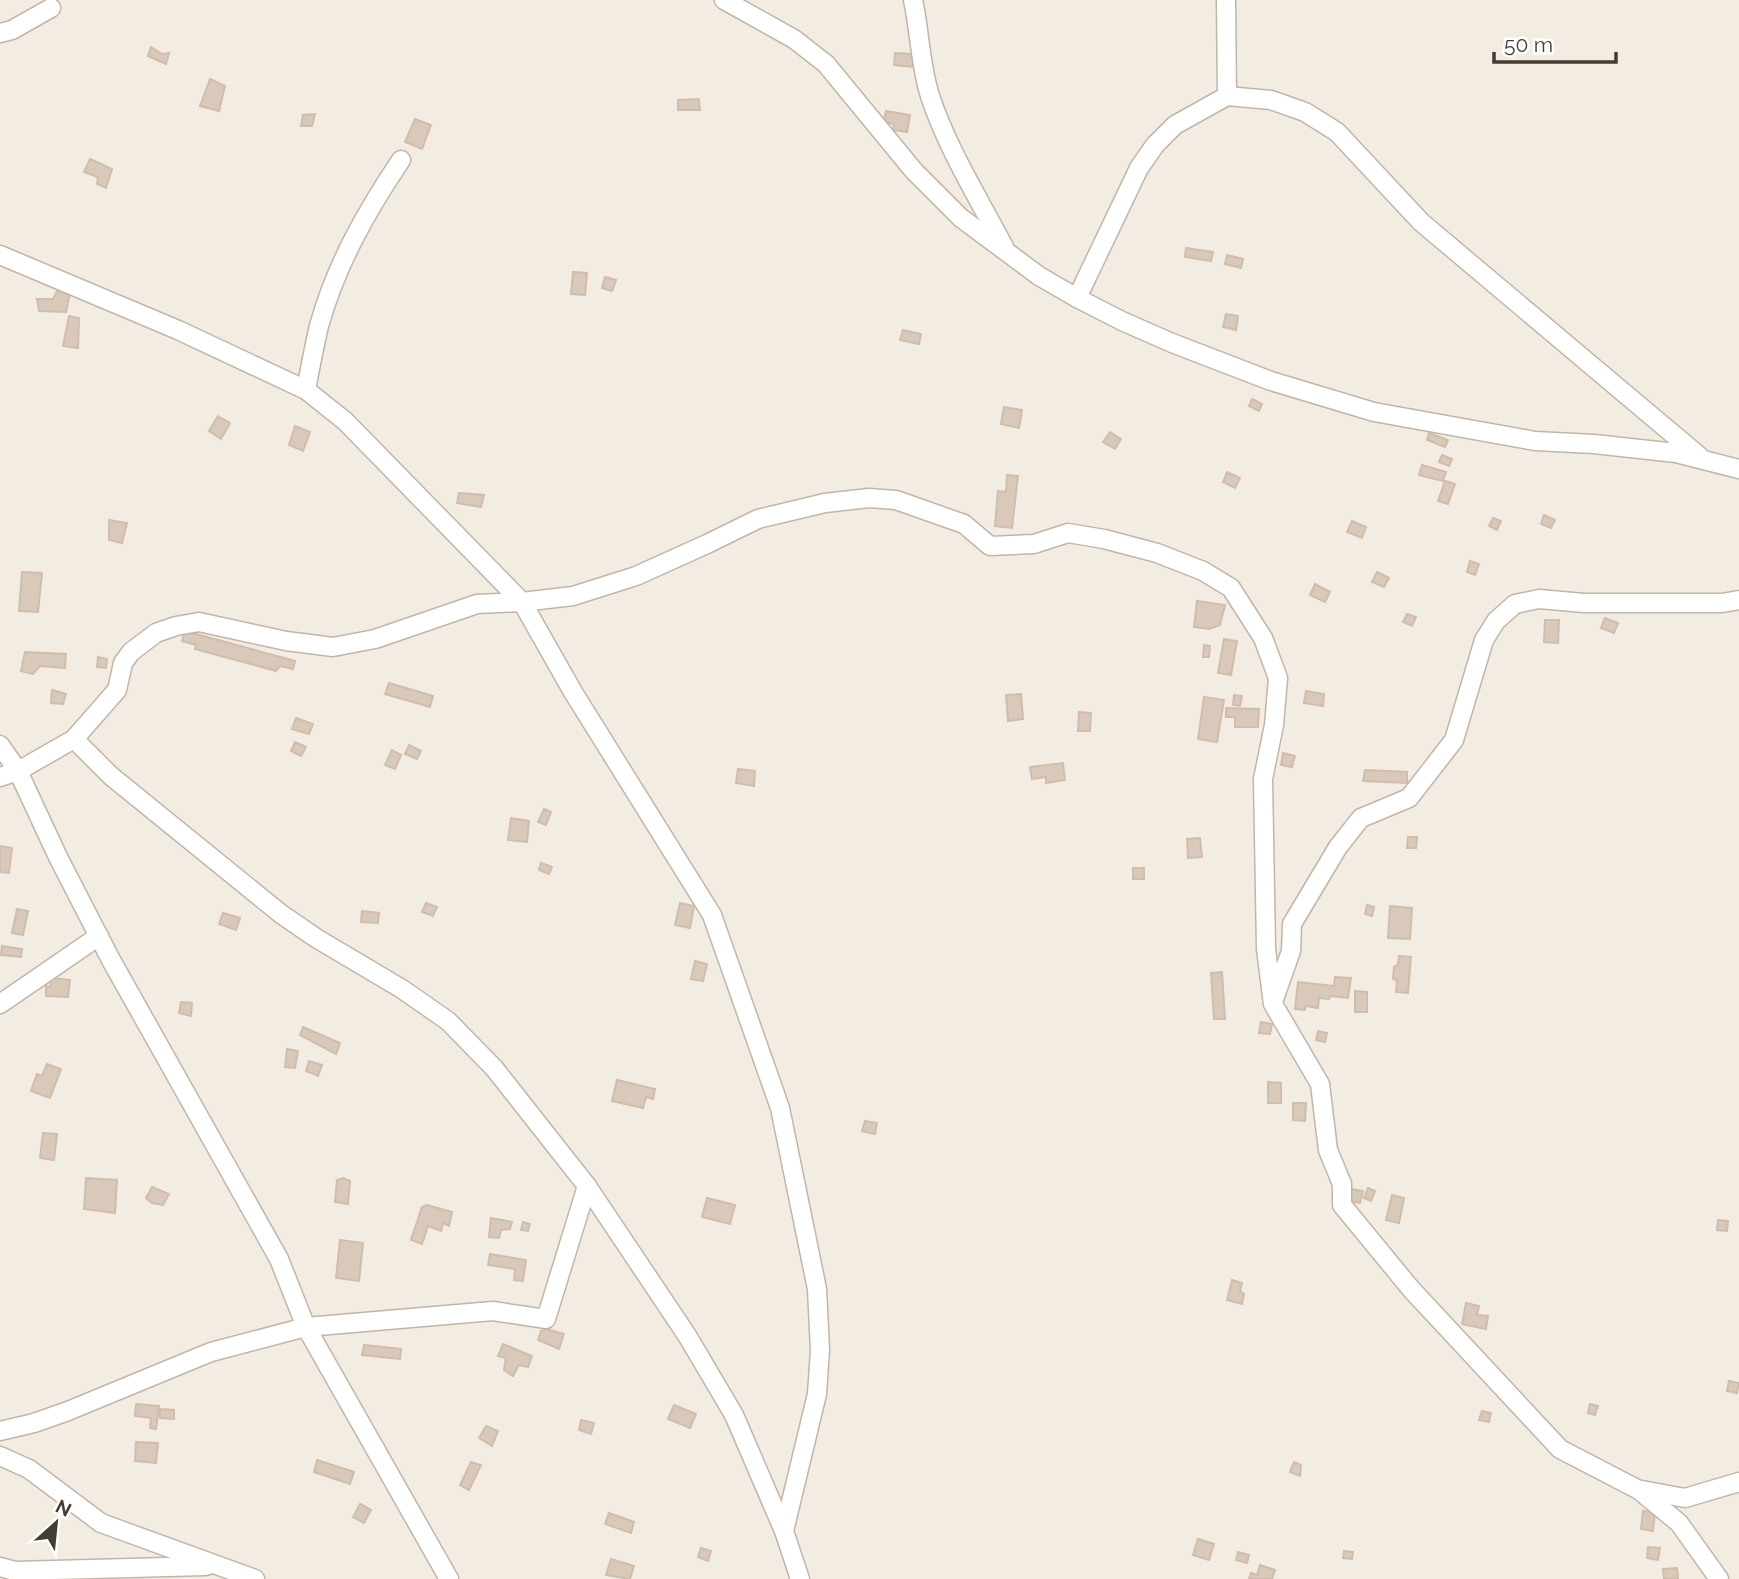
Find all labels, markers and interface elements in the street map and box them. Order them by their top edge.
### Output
scale bar [1494,21,1616,65]
text: 50 m [1504,32,1553,57]
north arrow [21,1488,91,1558]
text: N [52,1495,75,1521]

